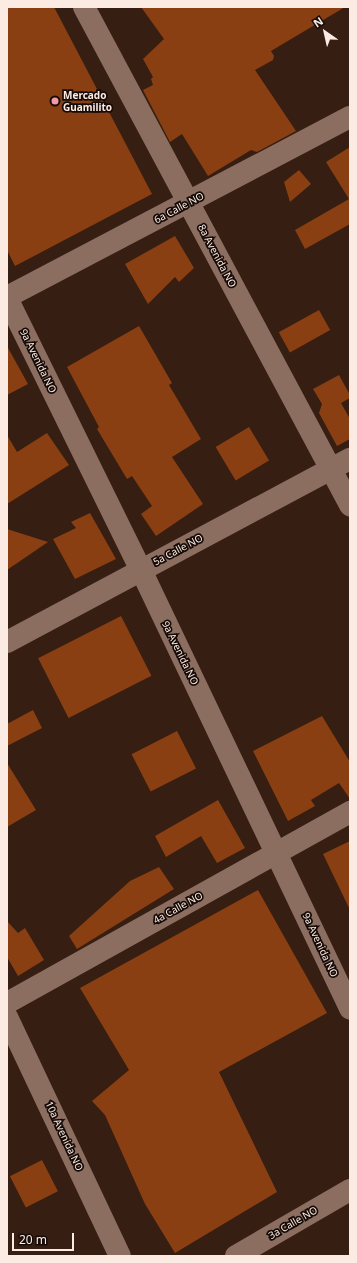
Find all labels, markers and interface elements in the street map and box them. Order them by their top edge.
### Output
north arrow [305,12,345,52]
text: N [310,13,326,30]
place label: Mercado Guamilito [63,89,112,112]
marker: Mercado Guamilito [50,96,60,106]
street label: 6a Calle NO [152,190,206,226]
street label: 8a Avenida NO [195,222,239,290]
street label: 9a Avenida NO [17,327,59,395]
street label: 5a Calle NO [151,532,205,568]
street label: 9a Avenida NO [159,619,201,687]
street label: 4a Calle NO [151,890,205,926]
street label: 9a Avenida NO [300,911,340,979]
street label: 10a Avenida NO [43,1099,85,1173]
street label: 3a Calle NO [266,1204,320,1242]
scale bar [14,1225,76,1251]
text: 20 m [19,1231,47,1248]

